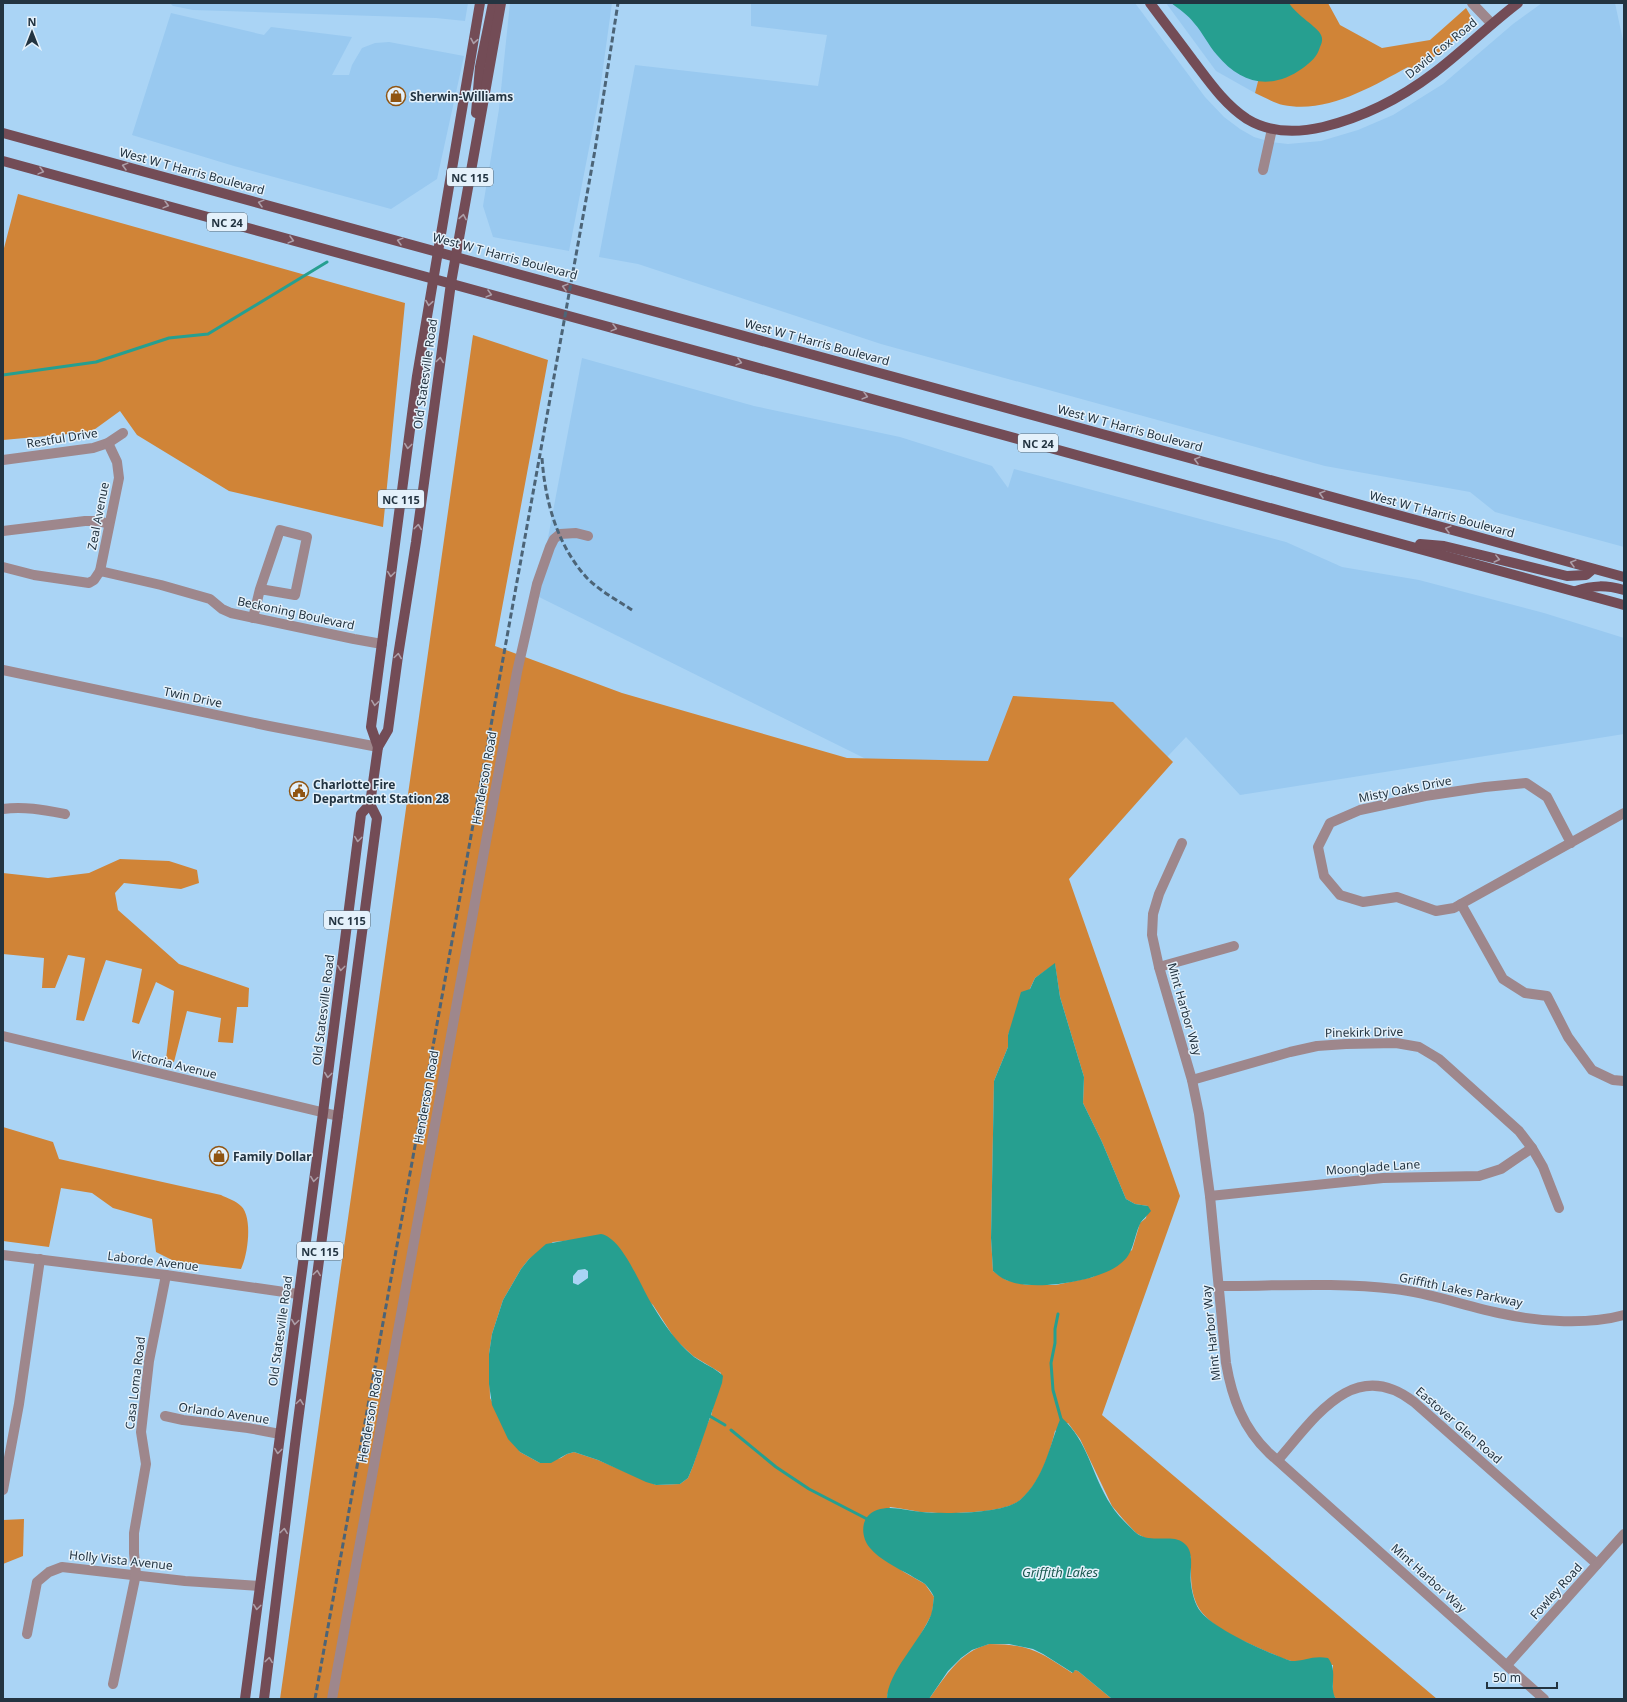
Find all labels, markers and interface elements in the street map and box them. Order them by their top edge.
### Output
north arrow [12,12,52,52]
text: N [28,14,36,29]
street label: David Cox Road [1401,14,1481,82]
one-way arrow [470,38,479,45]
shop icon: Sherwin-Williams [385,85,407,107]
place label: Sherwin-Williams [410,88,513,105]
street label: West W T Harris Boulevard [118,143,266,199]
one-way arrow [122,162,129,171]
one-way arrow [37,166,44,175]
road number: NC 115 [447,168,493,186]
one-way arrow [257,199,264,208]
one-way arrow [163,201,169,209]
road number: NC 24 [207,213,247,231]
one-way arrow [458,214,467,221]
street label: West W T Harris Boulevard [431,228,579,284]
one-way arrow [288,235,295,244]
one-way arrow [396,237,403,246]
one-way arrow [562,283,569,291]
one-way arrow [485,289,492,298]
one-way arrow [425,300,434,306]
street label: West W T Harris Boulevard [743,314,891,370]
street label: Old Statesville Road [409,318,441,430]
one-way arrow [610,323,617,332]
one-way arrow [435,357,444,363]
one-way arrow [736,357,743,366]
one-way arrow [861,391,868,400]
street label: West W T Harris Boulevard [1056,400,1204,456]
street label: Restful Drive [25,424,99,452]
road number: NC 24 [1018,434,1058,452]
one-way arrow [404,442,413,449]
one-way arrow [1194,456,1201,465]
street label: Zeal Avenue [83,480,113,551]
street label: West W T Harris Boulevard [1368,486,1516,542]
road number: NC 115 [378,490,424,508]
one-way arrow [1319,490,1326,499]
one-way arrow [413,524,422,530]
one-way arrow [1444,525,1451,533]
one-way arrow [1494,554,1501,563]
one-way arrow [1570,559,1577,568]
one-way arrow [387,571,396,578]
street label: Beckoning Boulevard [236,592,356,634]
one-way arrow [393,652,402,659]
street label: Twin Drive [162,683,224,712]
one-way arrow [370,700,379,706]
street label: Henderson Road [467,730,501,826]
street label: Misty Oaks Drive [1357,772,1453,806]
place label: Charlotte Fire Department Station 28 [313,776,449,807]
public building icon: Charlotte Fire Department Station 28 [288,780,310,802]
one-way arrow [353,836,362,843]
road number: NC 115 [324,911,370,929]
street label: Old Statesville Road [308,954,338,1066]
street label: Mint Harbor Way [1164,961,1207,1058]
one-way arrow [337,965,346,971]
street label: Pinekirk Drive [1325,1023,1403,1041]
street label: Victoria Avenue [129,1045,219,1083]
street label: Henderson Road [409,1049,443,1145]
one-way arrow [324,1072,333,1079]
shop icon: Family Dollar [208,1145,230,1167]
place label: Family Dollar [233,1148,312,1165]
street label: Moonglade Lane [1325,1155,1421,1179]
one-way arrow [310,1176,319,1182]
road number: NC 115 [297,1242,343,1260]
street label: Laborde Avenue [106,1247,200,1275]
street label: Griffith Lakes Parkway [1398,1269,1525,1312]
one-way arrow [313,1270,322,1276]
street label: Old Statesville Road [264,1275,296,1387]
street label: Mint Harbor Way [1197,1284,1224,1382]
one-way arrow [291,1319,300,1325]
street label: Casa Loma Road [121,1336,149,1430]
street label: Henderson Road [353,1368,387,1464]
street label: Eastover Glen Road [1412,1383,1506,1467]
street label: Orlando Avenue [178,1398,271,1428]
one-way arrow [296,1399,305,1405]
one-way arrow [274,1447,283,1454]
one-way arrow [280,1528,289,1534]
street label: Mint Harbor Way [1388,1540,1471,1617]
street label: Holly Vista Avenue [68,1546,174,1574]
street label: Fowley Road [1526,1559,1586,1623]
water label: Griffith Lakes [1022,1563,1098,1581]
one-way arrow [253,1604,262,1610]
one-way arrow [264,1657,273,1663]
scale bar [1487,1664,1557,1690]
text: 50 m [1493,1669,1521,1686]

